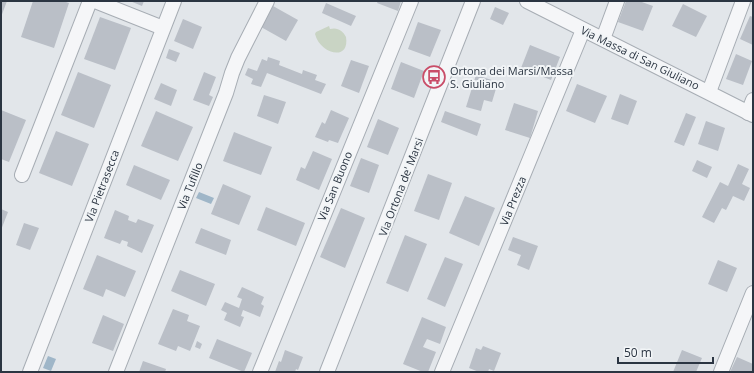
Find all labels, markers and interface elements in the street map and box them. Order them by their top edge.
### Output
street label: Via Massa di San Giuliano [578,22,702,93]
place label: Ortona dei Marsi/Massa S. Giuliano [450,63,573,91]
bus stop icon: Ortona dei Marsi/Massa S. Giuliano [421,64,447,90]
street label: Via Ortona de' Marsi [375,135,426,238]
street label: Via Pietrasecca [81,147,122,224]
street label: Via San Buono [314,148,355,223]
street label: Via Tufillo [173,160,206,212]
street label: Via Prezza [496,174,529,228]
scale bar [618,339,713,365]
text: 50 m [624,344,652,361]

